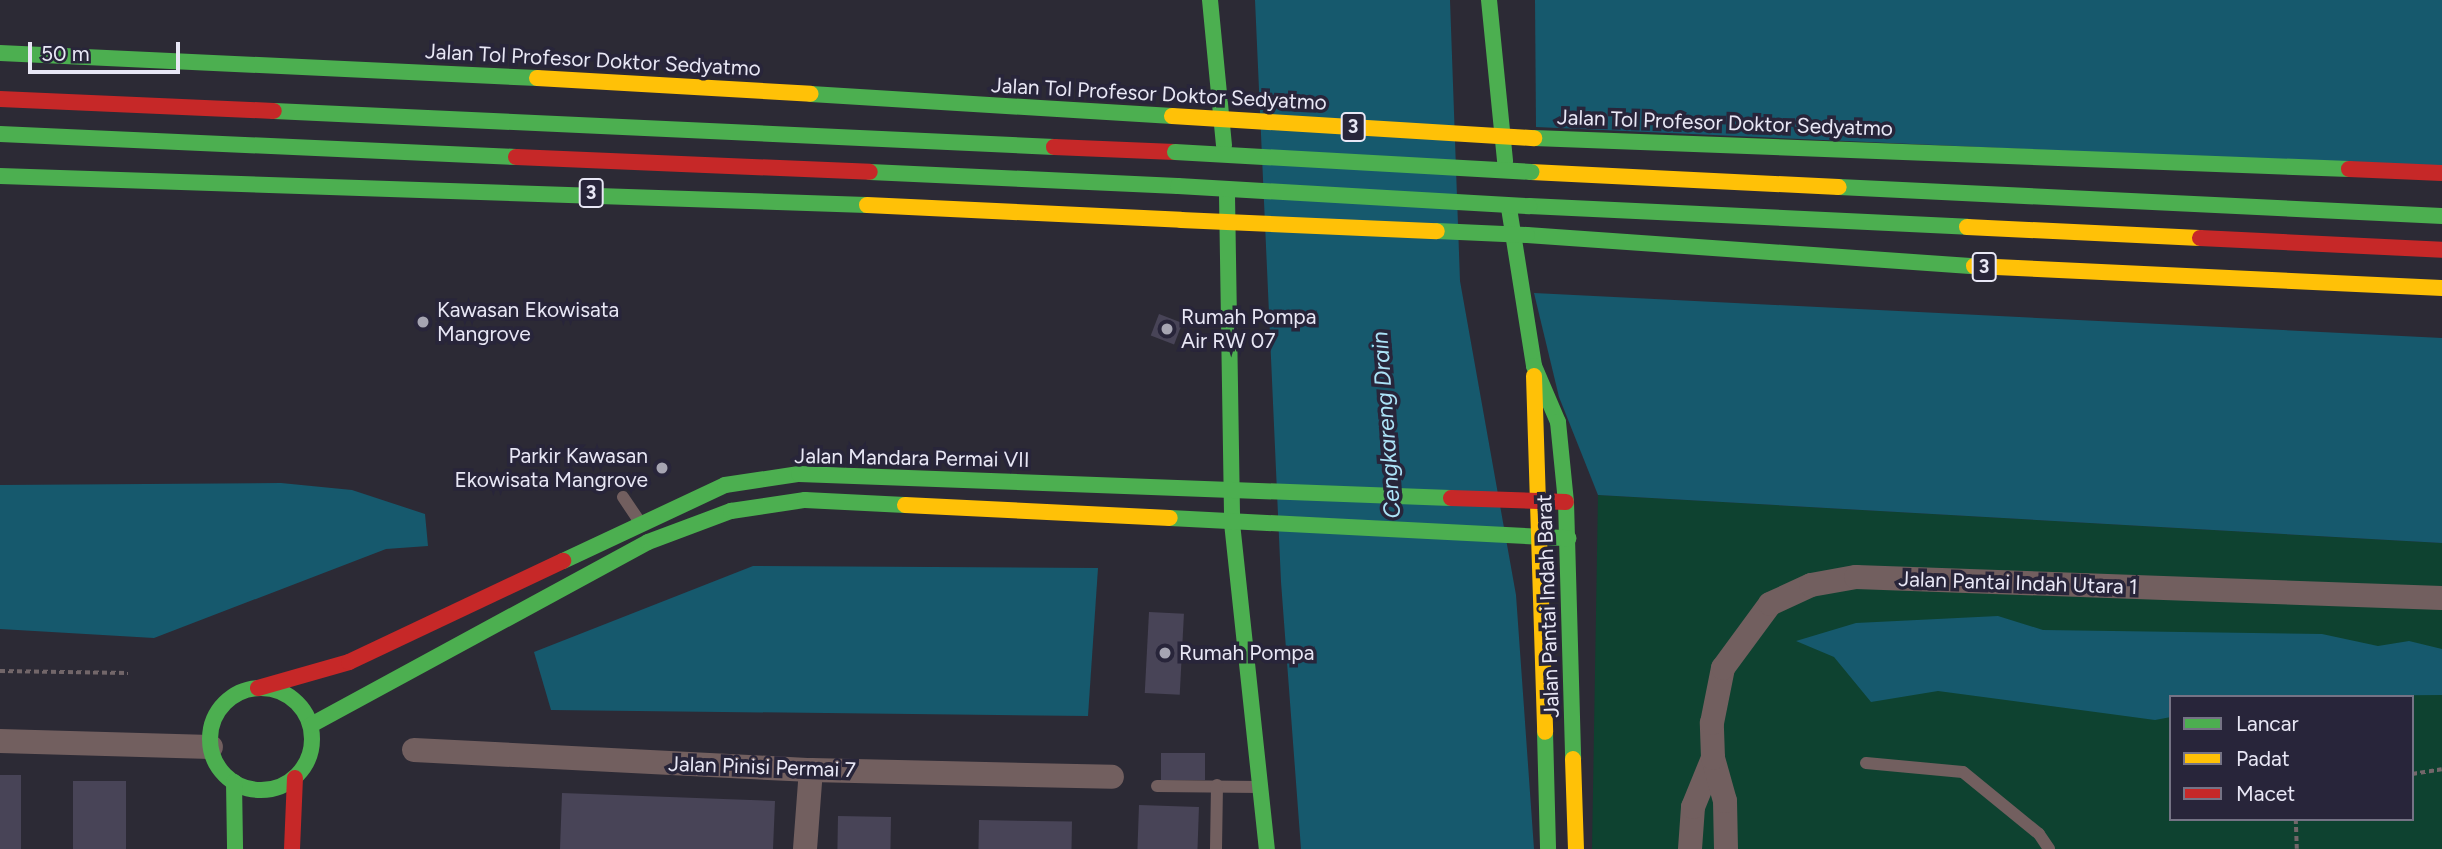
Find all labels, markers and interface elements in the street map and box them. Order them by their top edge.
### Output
scale bar [32,28,184,72]
street label: Jalan Tol Profesor Doktor Sedyatmo [425,39,761,81]
text: 50 m [41,41,90,66]
street label: Jalan Tol Profesor Doktor Sedyatmo [991,73,1327,115]
street label: Jalan Tol Profesor Doktor Sedyatmo [1557,105,1893,141]
road number: 3 [1339,111,1367,142]
road number: 3 [577,178,605,209]
road number: 3 [1970,252,1998,282]
place label: Kawasan Ekowisata Mangrove [437,297,619,347]
place label: Rumah Pompa Air RW 07 [1181,304,1316,354]
marker: Kawasan Ekowisata Mangrove [415,314,431,330]
marker: Rumah Pompa Air RW 07 [1159,321,1175,337]
water label: Cengkareng Drain [1366,330,1406,520]
place label: Parkir Kawasan Ekowisata Mangrove [454,443,648,493]
street label: Jalan Mandara Permai VII [794,443,1030,473]
marker: Parkir Kawasan Ekowisata Mangrove [654,460,670,476]
street label: Jalan Pantai Indah Barat [1532,494,1564,718]
street label: Jalan Pantai Indah Utara 1 [1898,566,2138,600]
place label: Rumah Pompa [1179,640,1314,666]
marker: Rumah Pompa [1157,645,1173,661]
legend [2169,695,2414,821]
text: Lancar [2236,711,2299,736]
text: Padat [2236,746,2290,771]
street label: Jalan Pinisi Permai 7 [668,751,856,783]
text: Macet [2236,781,2295,806]

